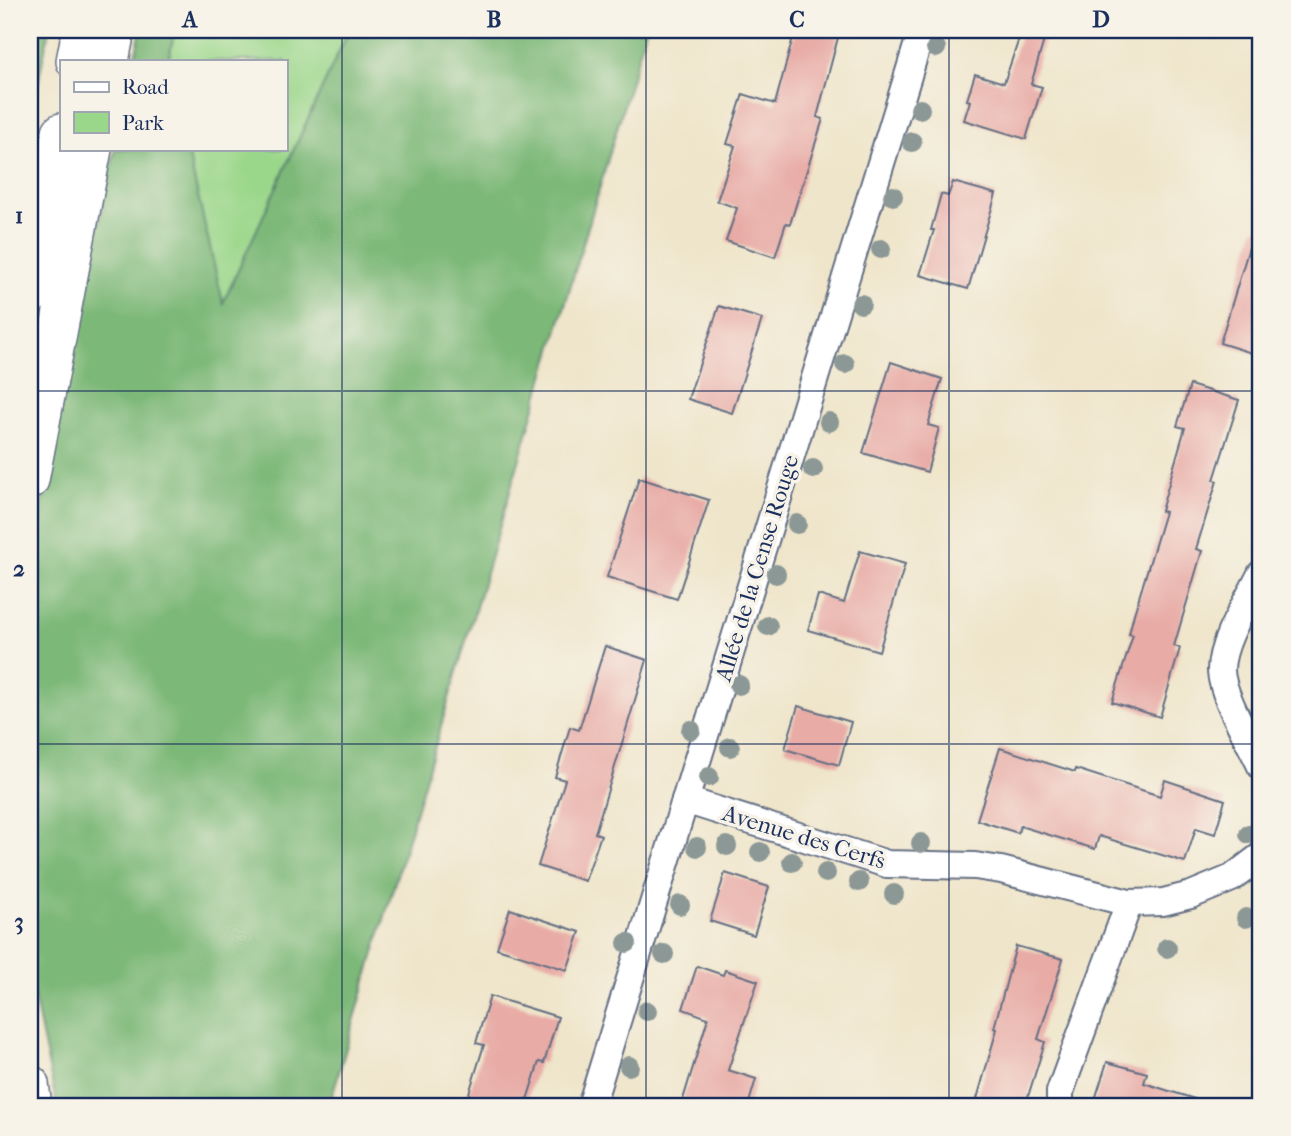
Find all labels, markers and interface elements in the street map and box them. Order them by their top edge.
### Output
text: A [181,6,199,33]
text: B [487,6,502,33]
text: C [789,6,805,33]
text: D [1092,6,1110,33]
legend [60,60,287,150]
text: Road [122,75,169,99]
text: Park [122,111,164,135]
text: 1 [15,202,23,229]
street label: Allée de la Cense Rouge [709,451,804,685]
text: 2 [13,555,25,582]
street label: Avenue des Cerfs [718,799,889,875]
text: 3 [14,908,24,935]

